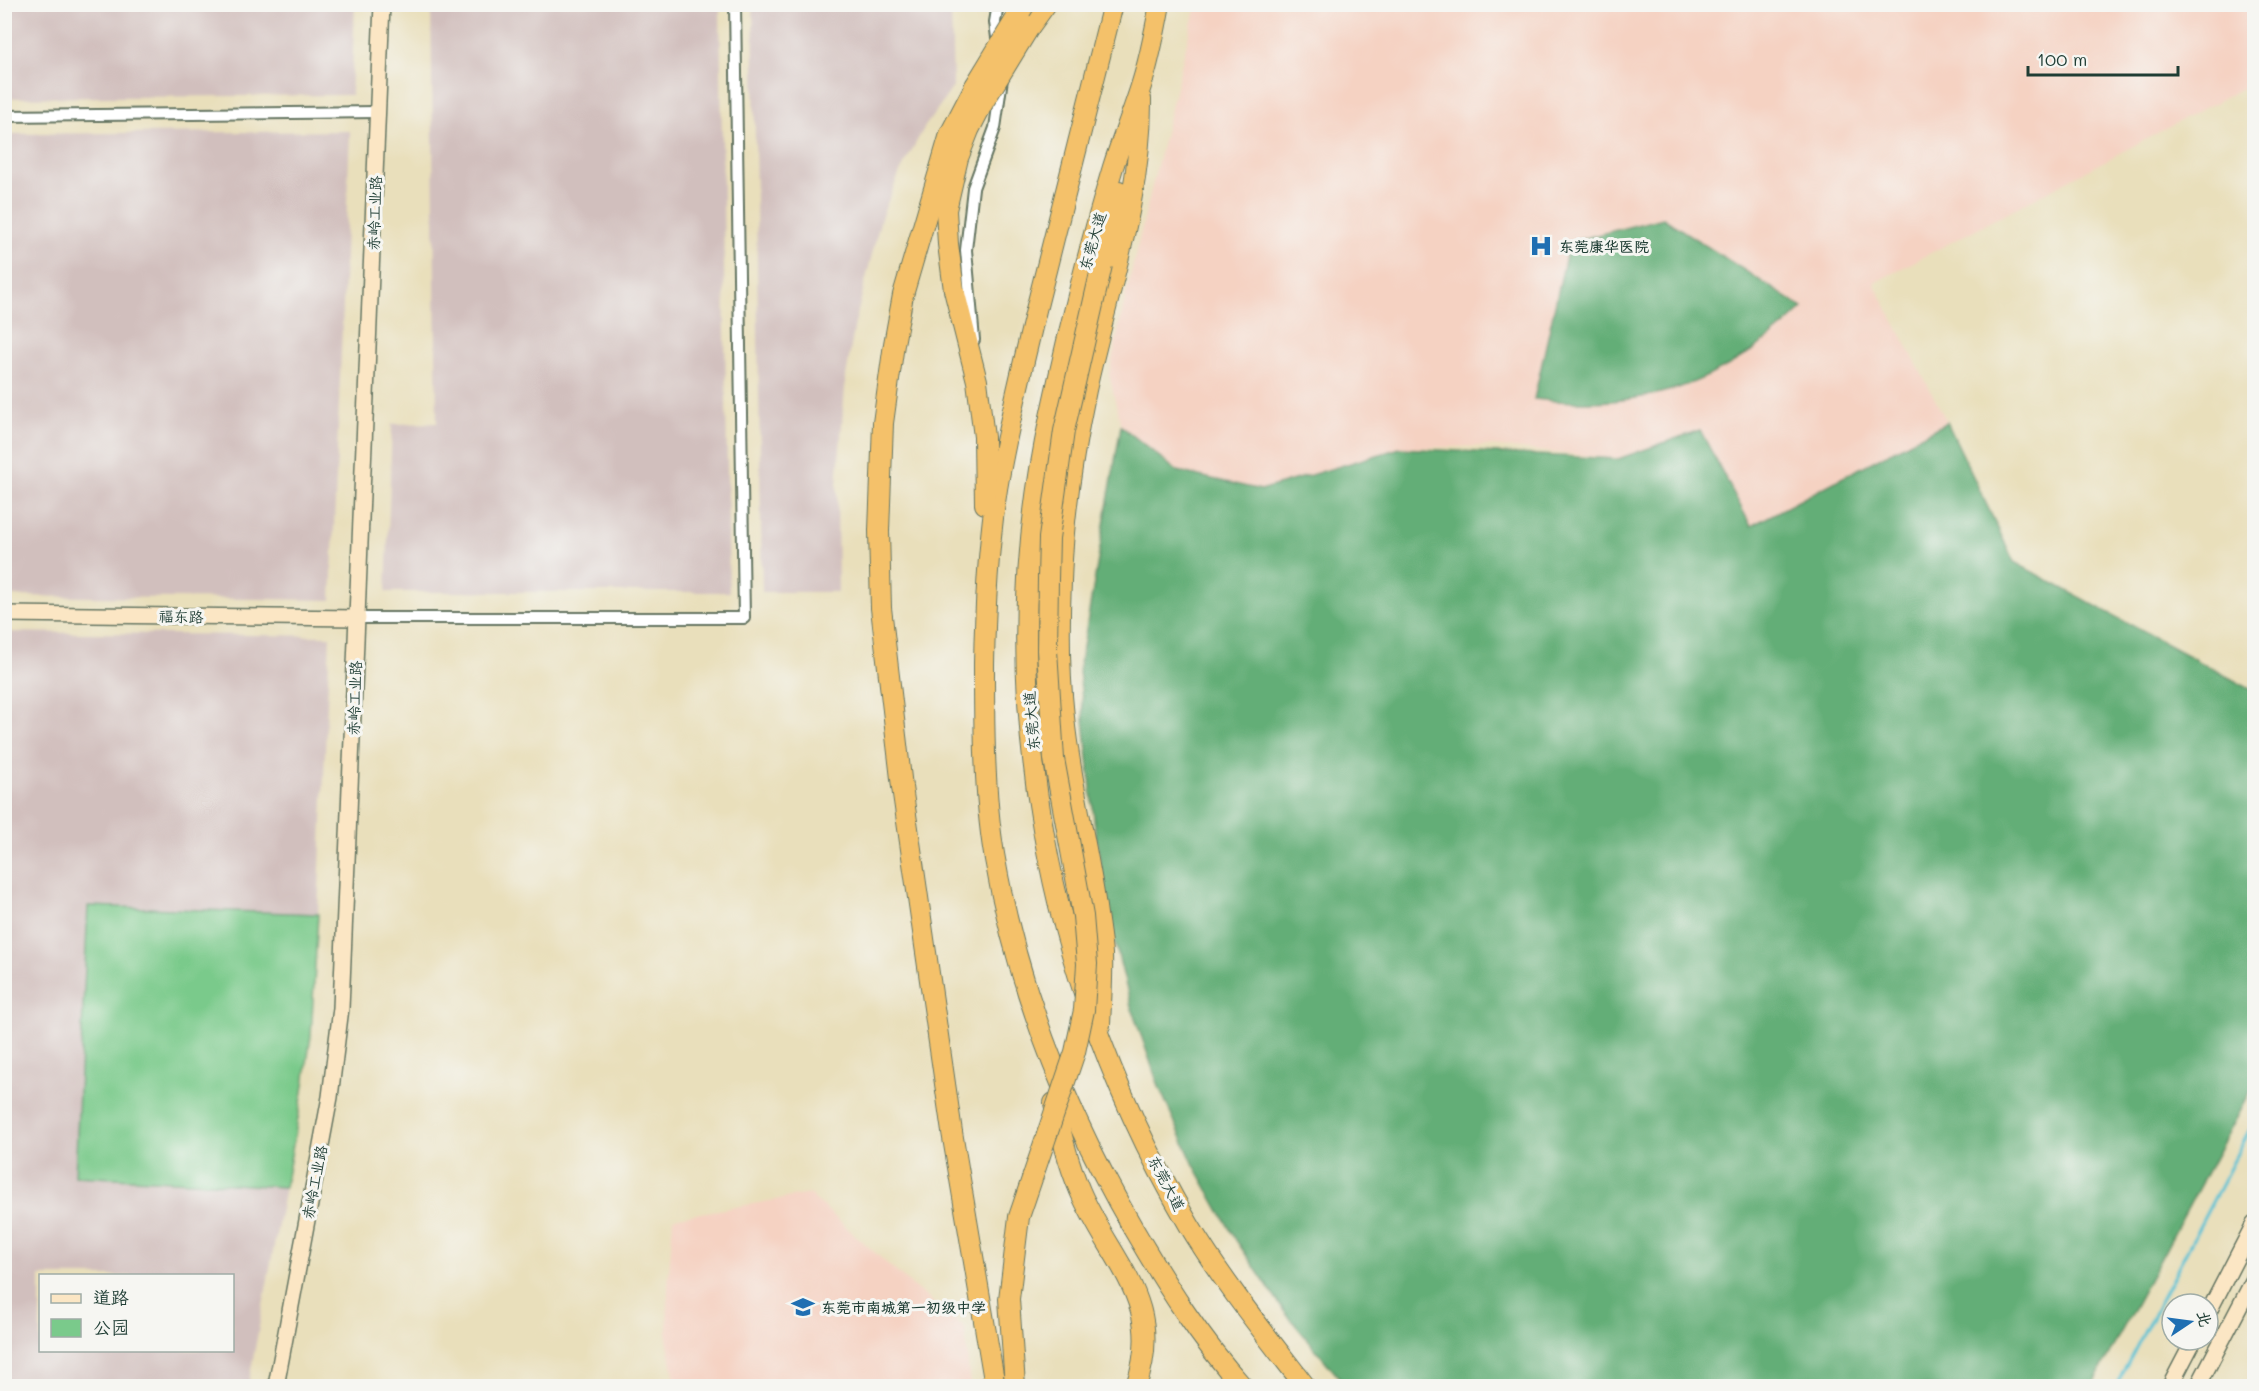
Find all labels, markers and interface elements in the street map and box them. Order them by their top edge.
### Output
scale bar [2028,39,2178,77]
text: 100 m [2037,47,2087,71]
street label: 赤岭工业路 [363,175,385,251]
street label: 东莞大道 [1074,209,1110,273]
hospital icon: 东莞康华医院 [1528,233,1554,259]
place label: 东莞康华医院 [1559,236,1649,256]
street label: 福东路 [158,606,204,626]
street label: 赤岭工业路 [343,660,365,736]
street label: 东莞大道 [1018,690,1044,752]
street label: 赤岭工业路 [297,1143,331,1221]
street label: 东莞大道 [1144,1152,1190,1214]
legend [39,1274,234,1352]
text: 道路 [93,1285,129,1309]
north arrow [2160,1292,2220,1352]
school or university icon: 东莞市南城第一初级中学 [790,1294,816,1320]
place label: 东莞市南城第一初级中学 [821,1297,986,1317]
text: 北 [2193,1308,2217,1329]
text: 公园 [93,1315,129,1339]

